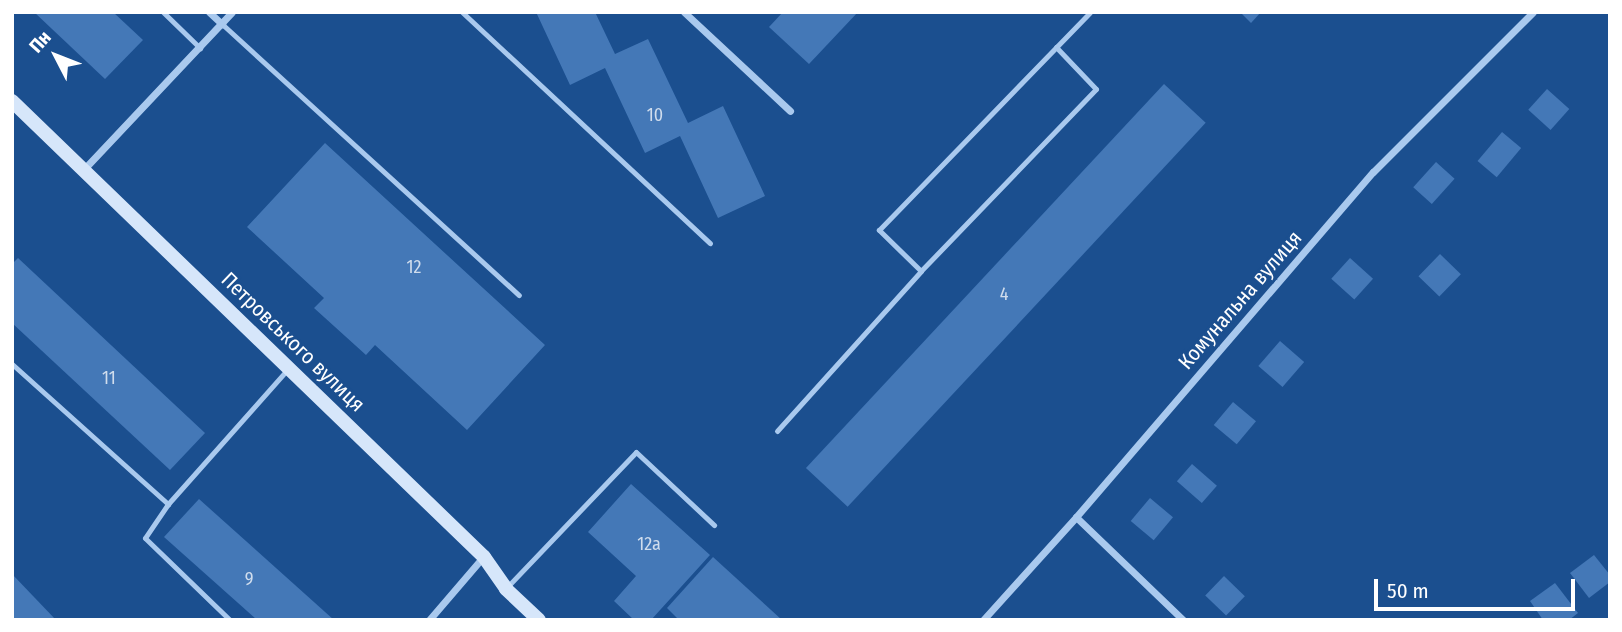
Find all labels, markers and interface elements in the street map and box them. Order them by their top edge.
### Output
north arrow [21,21,91,91]
text: Пн [24,26,56,57]
house number: 10 [647,104,663,126]
street label: Комунальна вулиця [1173,226,1307,374]
house number: 12 [407,256,421,278]
street label: Петровського вулиця [216,267,370,417]
house number: 4 [1000,283,1008,305]
house number: 11 [102,367,116,389]
house number: 12а [637,533,661,555]
scale bar [1377,566,1578,610]
house number: 9 [245,568,253,590]
text: 50 m [1387,578,1429,604]

